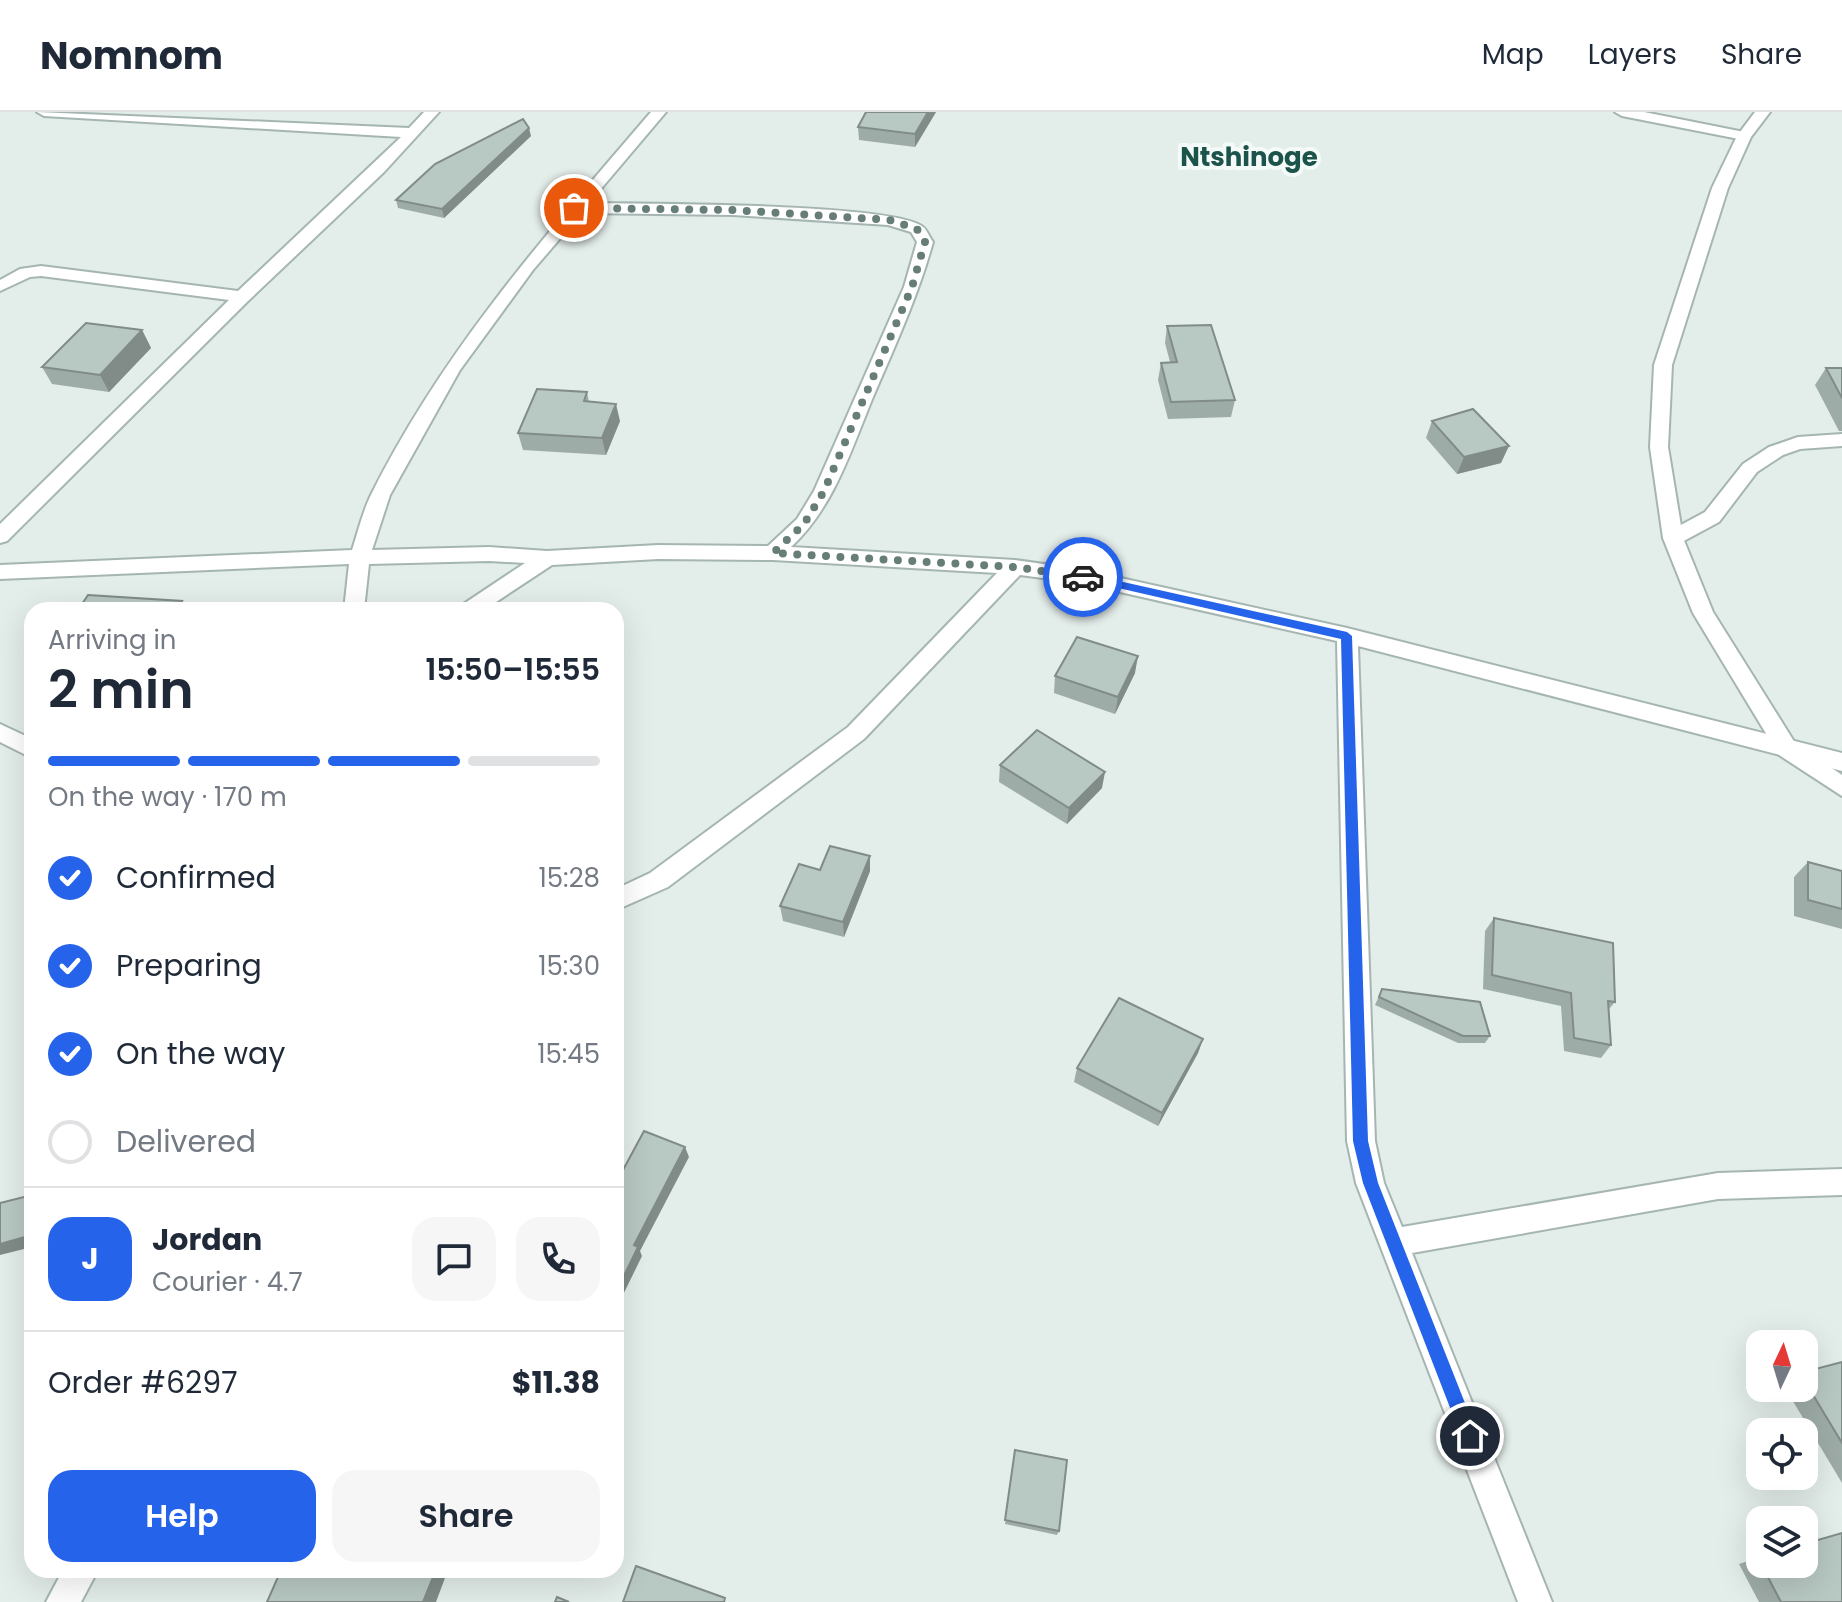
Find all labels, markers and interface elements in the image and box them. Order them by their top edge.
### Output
text: Nomnom [40,29,223,82]
text: Map [1482,35,1544,74]
text: Layers [1588,35,1677,74]
text: Share [1721,35,1802,74]
district label: Ntshinoge [1180,139,1318,175]
pin [540,174,608,242]
icon: bag [552,186,596,230]
courier [1043,537,1123,617]
icon: car [1061,555,1105,599]
text: Arriving in [48,622,177,658]
text: 15:50–15:55 [425,648,600,691]
text: 2 min [48,653,194,726]
text: On the way · 170 m [48,779,287,815]
icon: check [48,856,92,900]
text: Confirmed [116,856,276,899]
text: 15:28 [538,860,600,896]
icon: check [48,944,92,988]
text: Preparing [116,944,262,987]
text: 15:30 [538,948,600,984]
icon: check [48,1032,92,1076]
text: On the way [116,1032,285,1075]
text: 15:45 [537,1036,600,1072]
text: Delivered [116,1120,256,1163]
button: chat [412,1217,496,1301]
button: phone [516,1217,600,1301]
text: Jordan [152,1218,262,1261]
text: J [81,1237,99,1280]
text: Courier · 4.7 [152,1264,303,1300]
north arrow [1746,1330,1818,1402]
map controls [1746,1330,1818,1578]
text: Order #6297 [48,1361,238,1404]
text: $11.38 [512,1361,600,1404]
pin [1436,1402,1504,1470]
icon: home [1448,1414,1492,1458]
button: locate [1746,1418,1818,1490]
button: Help [48,1470,316,1562]
button: Share [332,1470,600,1562]
button: layers [1746,1506,1818,1578]

